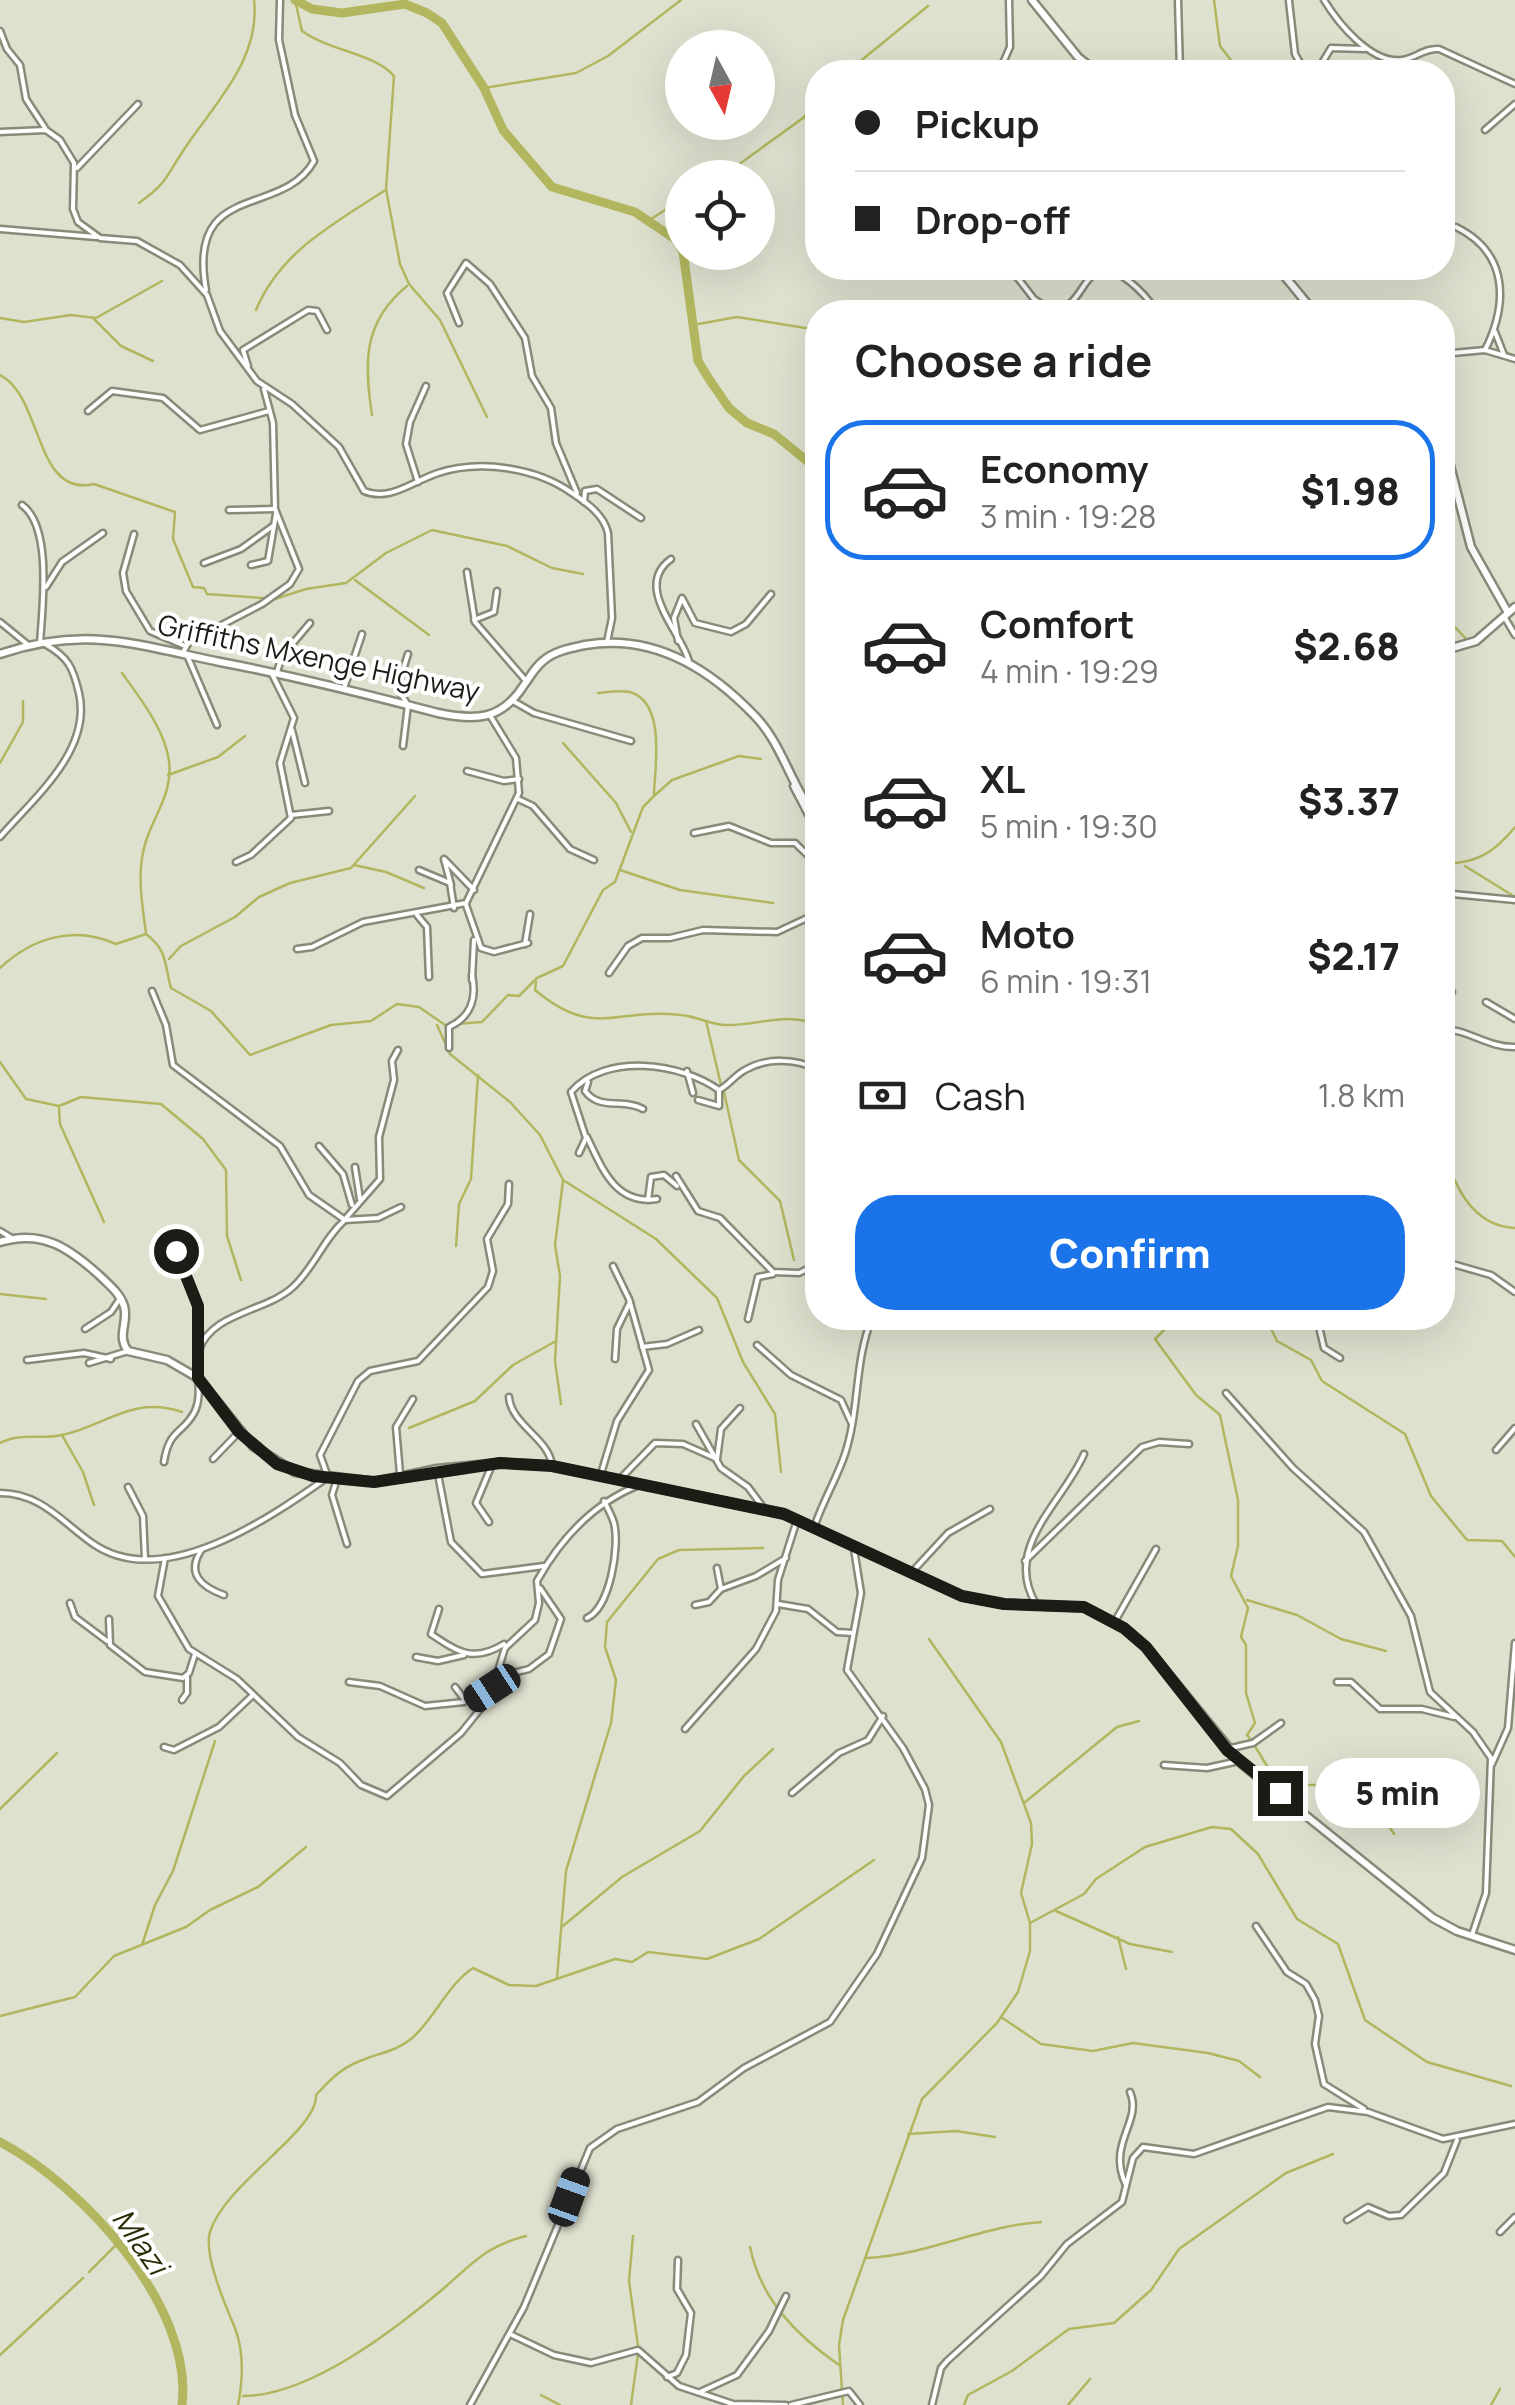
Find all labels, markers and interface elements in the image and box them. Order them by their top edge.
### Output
north arrow [665,30,775,140]
map controls [665,30,775,270]
text: Pickup [915,97,1039,149]
button: locate [665,160,775,270]
text: Drop-off [915,193,1070,245]
text: Choose a ride [855,329,1152,391]
text: Economy [980,442,1149,494]
icon: car [860,445,950,535]
text: $1.98 [1300,464,1400,516]
text: 3 min · 19:28 [980,494,1156,538]
text: Comfort [980,597,1134,649]
icon: car [860,600,950,690]
street label: Griffiths Mxenge Highway [155,604,484,710]
text: $2.68 [1293,619,1400,671]
text: 4 min · 19:29 [980,649,1159,693]
text: XL [980,752,1025,804]
icon: car [860,755,950,845]
text: $3.37 [1298,774,1400,826]
text: 5 min · 19:30 [980,804,1158,848]
text: Moto [980,907,1075,959]
icon: car [860,910,950,1000]
text: $2.17 [1307,929,1400,981]
text: 6 min · 19:31 [980,959,1152,1003]
icon: cash [855,1068,910,1123]
text: Cash [935,1069,1026,1121]
text: 1.8 km [1318,1073,1405,1117]
button: Confirm [855,1195,1405,1310]
route start [154,1229,199,1274]
car [459,1659,525,1717]
callout: 5 min [1315,1758,1480,1828]
route end [1258,1771,1303,1816]
text: 5 min [1355,1771,1440,1815]
car [545,2164,593,2230]
water label: Mlazi [104,2200,181,2285]

